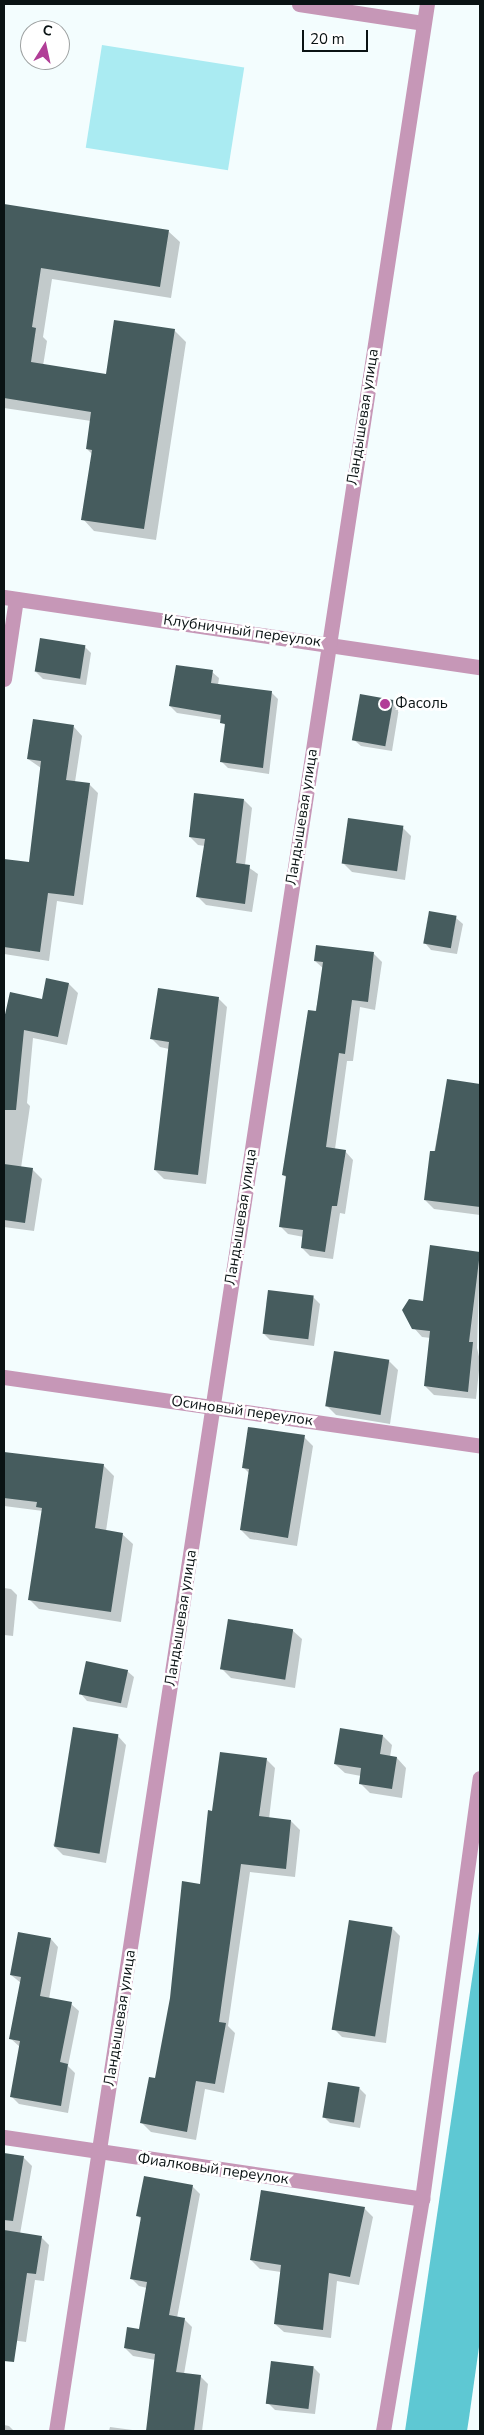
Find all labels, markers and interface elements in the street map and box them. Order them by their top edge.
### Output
north arrow [20,20,70,70]
scale bar [304,20,370,52]
text: С [41,21,54,41]
text: 20 m [310,29,345,49]
street label: Ландышевая улица [343,347,383,487]
street label: Клубничный переулок [162,611,322,651]
place label: Фасоль [395,695,448,713]
marker: Фасоль [379,698,391,710]
street label: Ландышевая улица [282,747,322,887]
street label: Ландышевая улица [221,1147,261,1287]
street label: Осиновый переулок [170,1392,314,1430]
street label: Ландышевая улица [161,1548,201,1688]
street label: Ландышевая улица [100,1948,140,2088]
street label: Фиалковый переулок [136,2149,290,2189]

